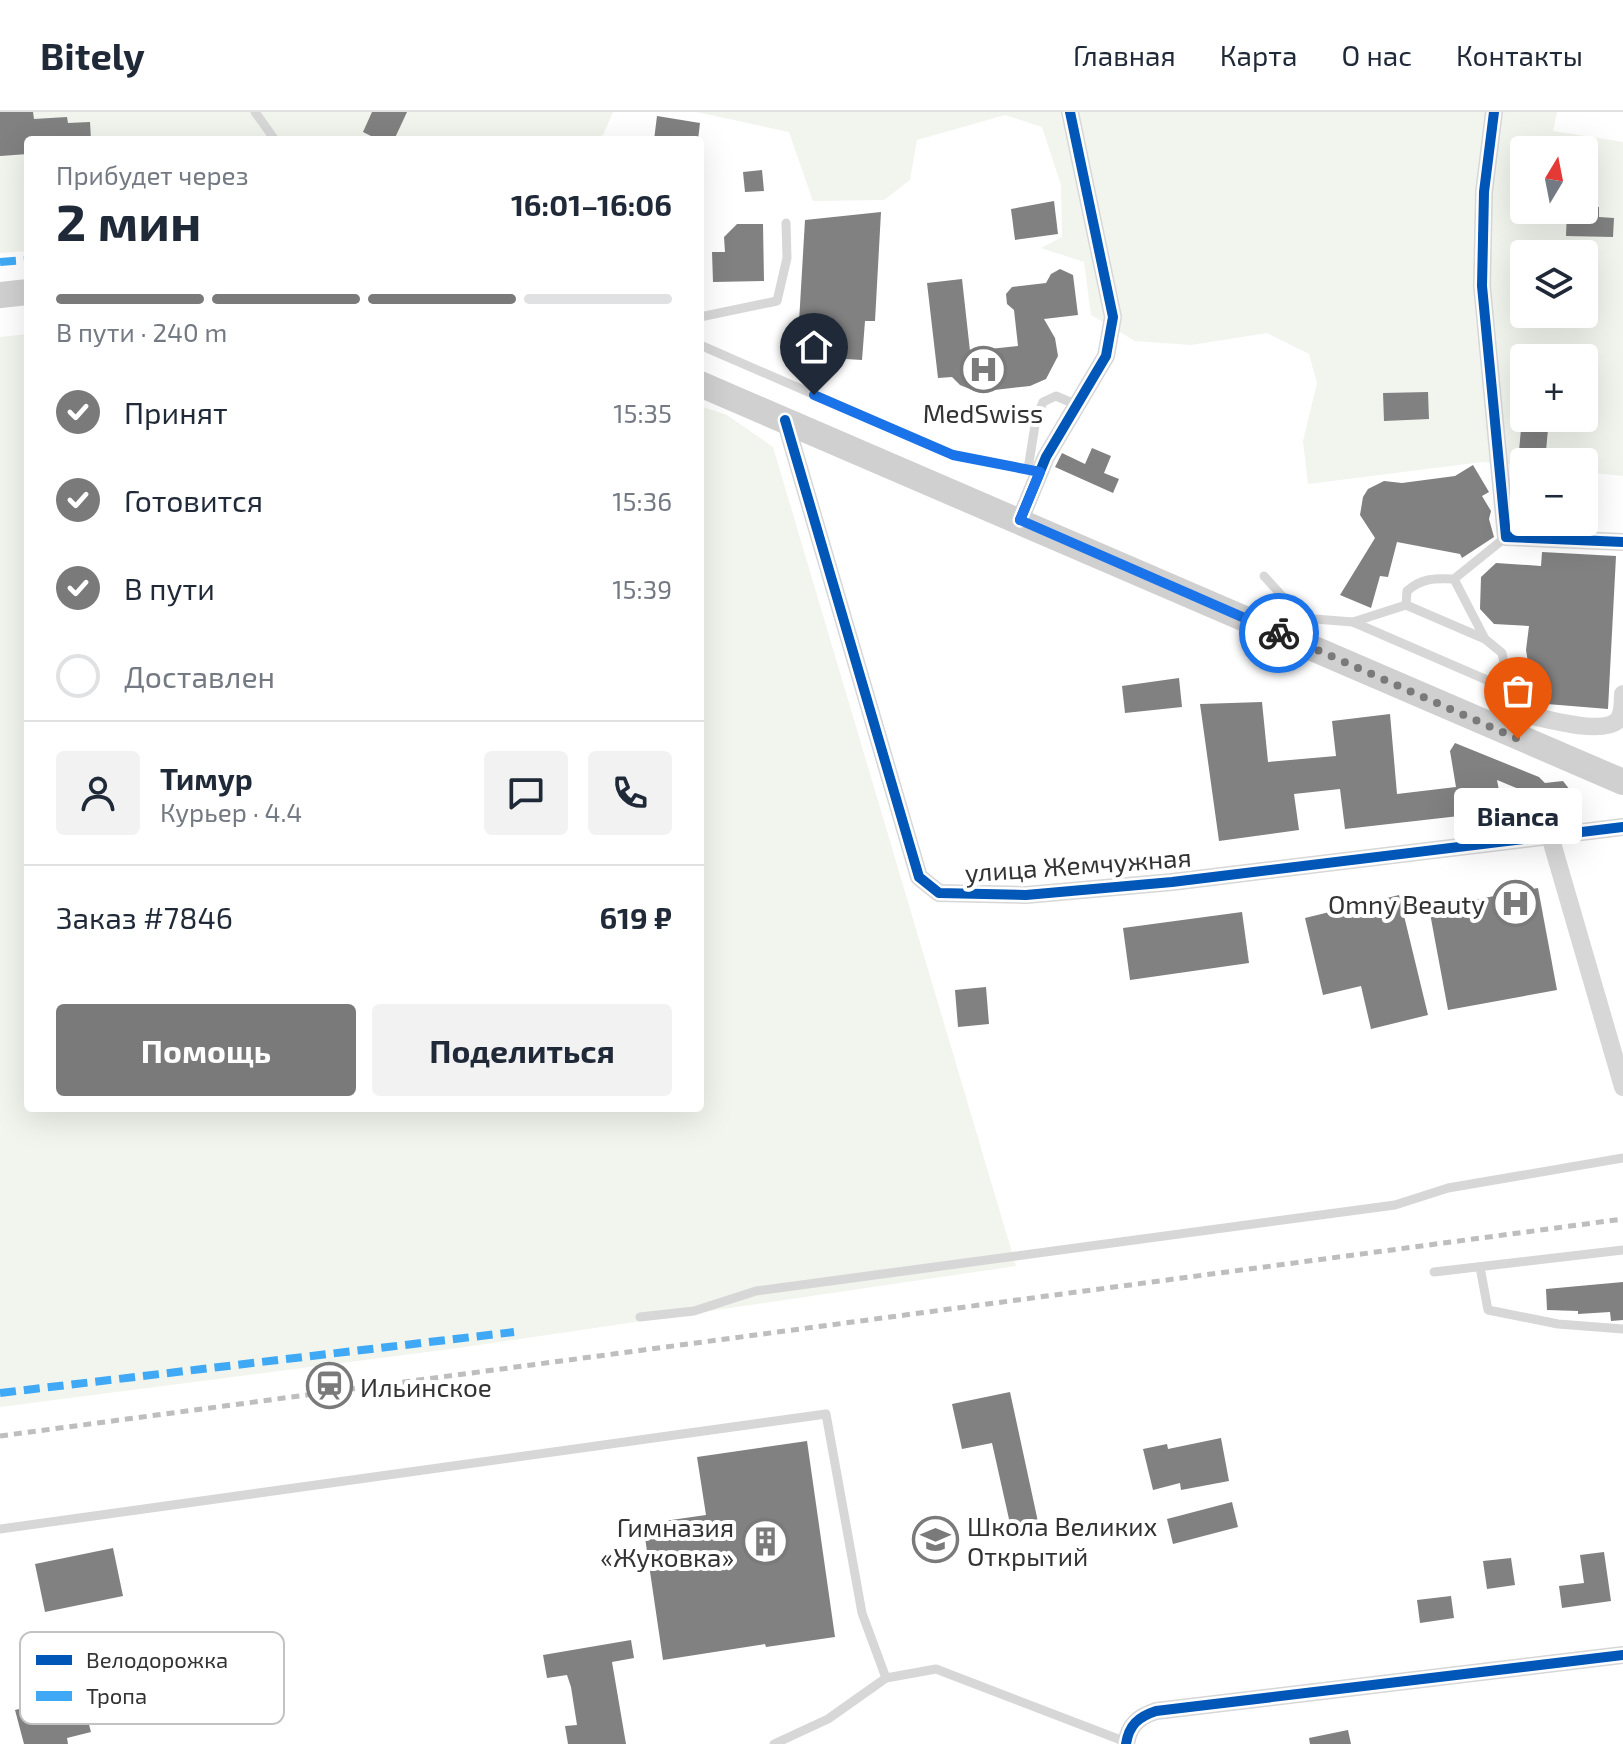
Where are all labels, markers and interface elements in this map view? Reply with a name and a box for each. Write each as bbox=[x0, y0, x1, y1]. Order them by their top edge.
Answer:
text: Bitely bbox=[40, 32, 145, 78]
text: Главная bbox=[1073, 38, 1176, 72]
text: Карта bbox=[1220, 38, 1298, 72]
text: О нас bbox=[1342, 38, 1412, 72]
text: Контакты bbox=[1456, 38, 1583, 72]
north arrow bbox=[1510, 136, 1598, 224]
map controls bbox=[1510, 136, 1598, 536]
text: Прибудет через bbox=[56, 159, 249, 190]
text: 16:01–16:06 bbox=[511, 186, 672, 222]
text: 2 мин bbox=[56, 189, 201, 251]
button: layers bbox=[1510, 240, 1598, 328]
pin bbox=[780, 313, 848, 395]
text: В пути · 240 m bbox=[56, 316, 227, 347]
icon: home bbox=[792, 325, 836, 369]
button: + bbox=[1510, 344, 1598, 432]
hospital icon: MedSwiss bbox=[959, 345, 1007, 393]
icon: check bbox=[56, 390, 100, 434]
text: Принят bbox=[124, 394, 228, 430]
text: 15:35 bbox=[613, 397, 672, 428]
place label: MedSwiss bbox=[923, 397, 1043, 428]
button: − bbox=[1510, 448, 1598, 536]
icon: check bbox=[56, 478, 100, 522]
text: Готовится bbox=[124, 482, 263, 518]
text: 15:36 bbox=[612, 485, 672, 516]
icon: check bbox=[56, 566, 100, 610]
text: В пути bbox=[124, 570, 215, 606]
text: 15:39 bbox=[612, 573, 672, 604]
courier bbox=[1239, 593, 1319, 673]
icon: bike bbox=[1257, 611, 1301, 655]
pin bbox=[1484, 657, 1552, 739]
text: Доставлен bbox=[124, 658, 275, 694]
icon: bag bbox=[1496, 669, 1540, 713]
button: person bbox=[56, 751, 140, 835]
button: chat bbox=[484, 751, 568, 835]
button: phone bbox=[588, 751, 672, 835]
text: Тимур bbox=[160, 760, 253, 796]
callout: Bianca bbox=[1454, 787, 1582, 843]
text: Курьер · 4.4 bbox=[160, 796, 302, 827]
text: Bianca bbox=[1477, 800, 1559, 831]
street label: улица Жемчужная bbox=[964, 841, 1192, 888]
hospital icon: Omny Beauty bbox=[1492, 879, 1540, 927]
place label: Omny Beauty bbox=[1328, 888, 1485, 919]
text: Заказ #7846 bbox=[56, 899, 233, 935]
text: 619 ₽ bbox=[599, 899, 672, 935]
button: Помощь bbox=[56, 1004, 356, 1096]
button: Поделиться bbox=[372, 1004, 672, 1096]
station icon: Ильинское bbox=[305, 1362, 353, 1410]
place label: Ильинское bbox=[360, 1371, 492, 1402]
place label: Школа Великих Открытий bbox=[967, 1510, 1158, 1571]
place label: Гимназия «Жуковка» bbox=[600, 1511, 734, 1573]
school or university icon: Школа Великих Открытий bbox=[912, 1516, 960, 1564]
building icon: Гимназия «Жуковка» bbox=[741, 1517, 789, 1565]
legend bbox=[20, 1632, 284, 1724]
text: Велодорожка bbox=[86, 1646, 228, 1672]
text: Тропа bbox=[86, 1682, 147, 1708]

